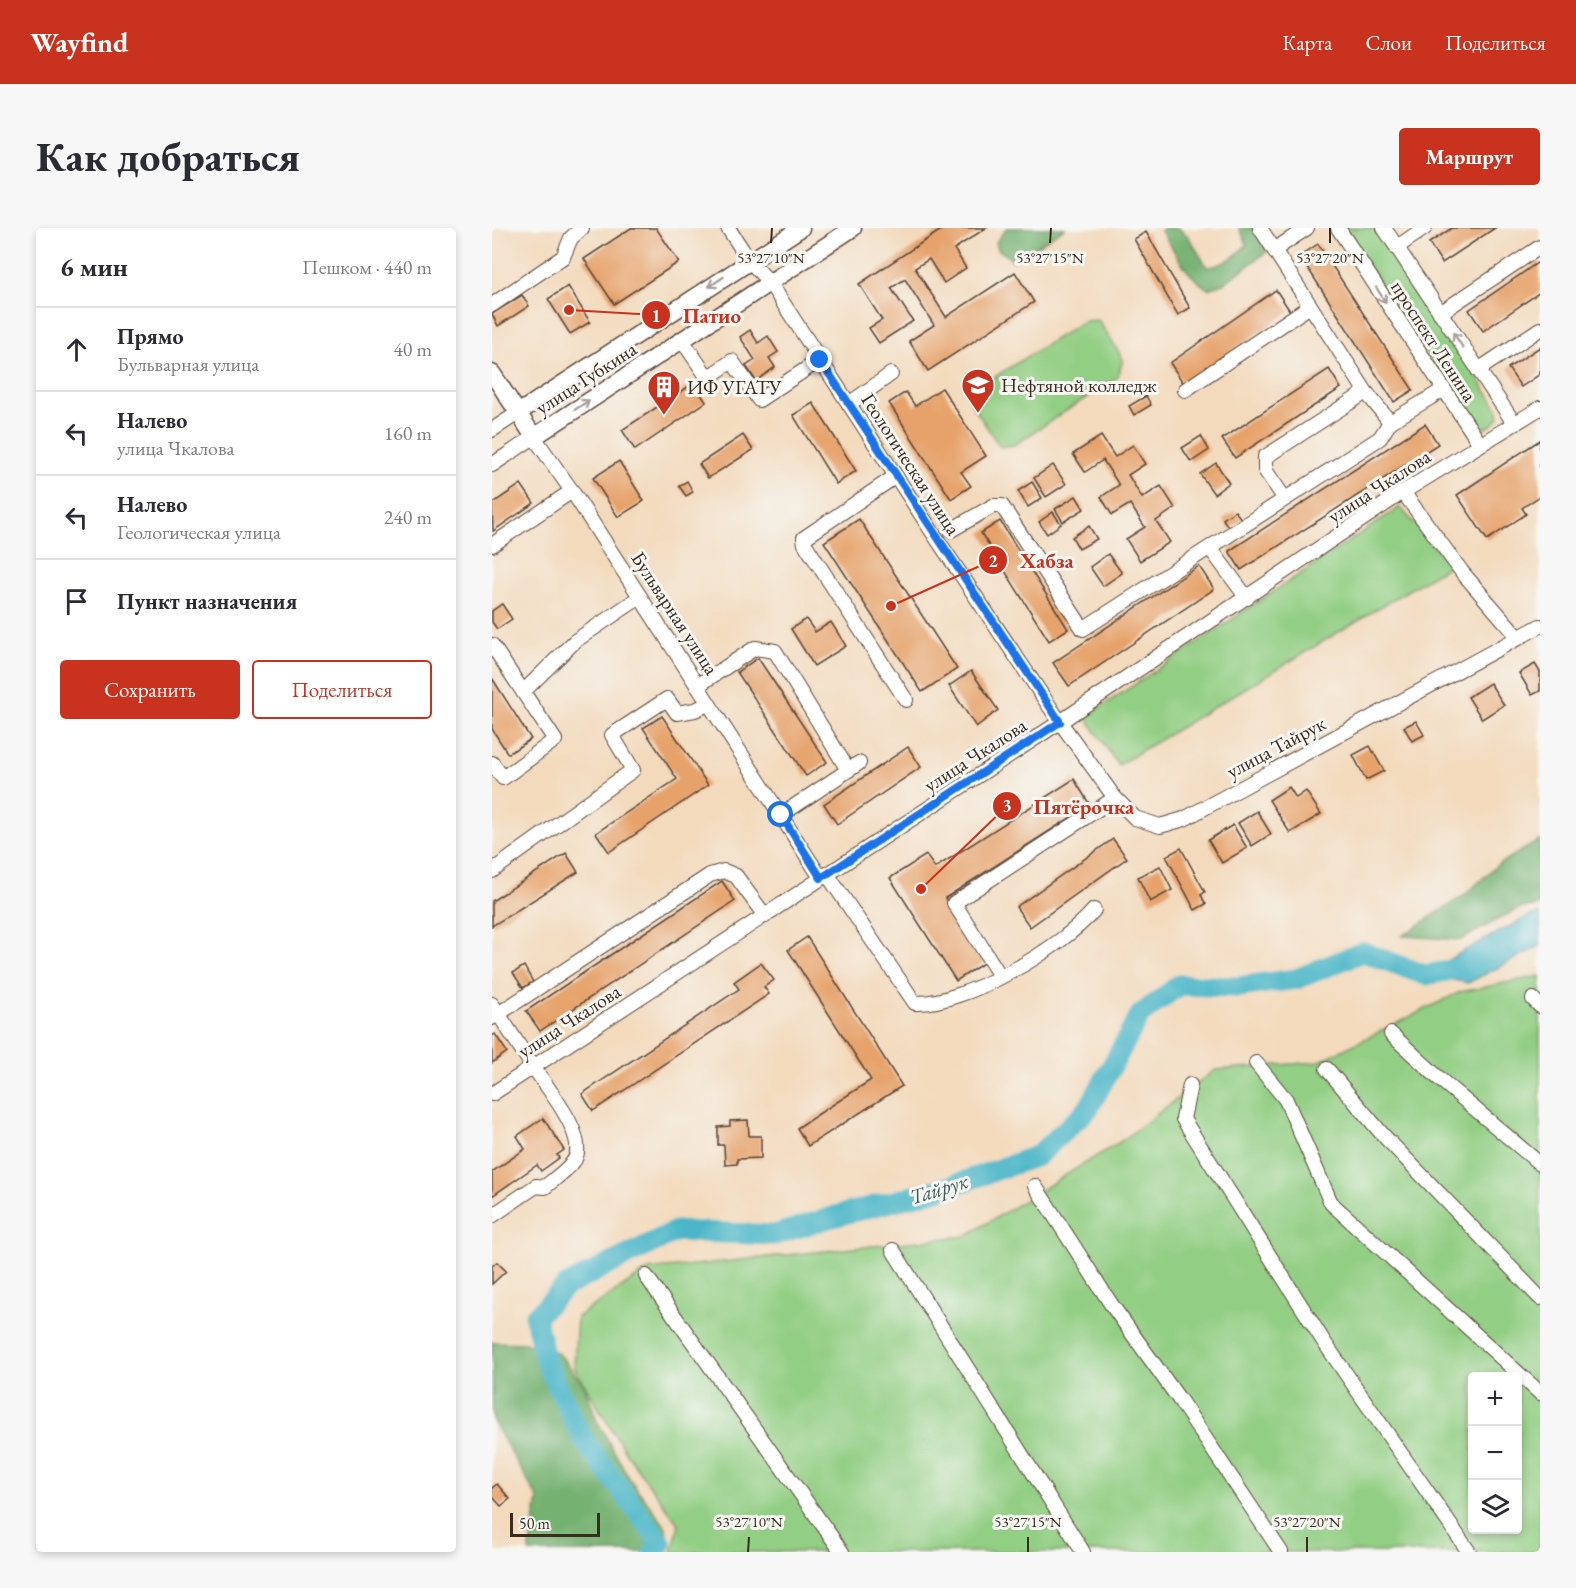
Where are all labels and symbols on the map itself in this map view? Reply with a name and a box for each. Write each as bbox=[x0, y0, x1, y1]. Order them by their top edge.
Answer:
text: 53°27'10"N bbox=[737, 248, 805, 267]
text: 53°27'15"N bbox=[1016, 248, 1084, 267]
text: 53°27'20"N bbox=[1296, 248, 1364, 267]
one-way arrow bbox=[708, 276, 725, 288]
street label: проспект Ленина bbox=[1385, 276, 1483, 406]
one-way arrow bbox=[1375, 286, 1387, 303]
callout: Патио bbox=[641, 296, 753, 335]
text: Патио bbox=[683, 302, 741, 329]
text: 1 bbox=[651, 304, 661, 327]
one-way arrow bbox=[1452, 332, 1464, 349]
street label: улица Губкина bbox=[530, 336, 642, 420]
route end bbox=[806, 346, 832, 372]
school or university icon: Нефтяной колледж bbox=[960, 367, 996, 414]
building icon: ИФ УГАТУ bbox=[646, 369, 682, 416]
place label: Нефтяной колледж bbox=[1001, 372, 1157, 398]
place label: ИФ УГАТУ bbox=[687, 374, 782, 400]
street label: Геологическая улица bbox=[855, 388, 967, 540]
one-way arrow bbox=[574, 398, 591, 411]
street label: улица Чкалова bbox=[1323, 443, 1435, 529]
callout: Хабза bbox=[978, 541, 1086, 580]
street label: Бульварная улица bbox=[625, 546, 725, 680]
text: Хабза bbox=[1019, 547, 1074, 574]
text: 2 bbox=[988, 549, 998, 572]
street label: улица Тайрук bbox=[1222, 710, 1330, 784]
street label: улица Чкалова bbox=[919, 712, 1031, 798]
callout: Пятёрочка bbox=[992, 787, 1147, 826]
text: Пятёрочка bbox=[1034, 793, 1135, 820]
text: 3 bbox=[1002, 794, 1012, 817]
route start bbox=[767, 801, 793, 827]
street label: улица Чкалова bbox=[513, 978, 625, 1064]
water label: Тайрук bbox=[906, 1167, 972, 1210]
scale bar bbox=[510, 1510, 600, 1538]
text: 53°27'10"N bbox=[715, 1512, 783, 1531]
text: 53°27'15"N bbox=[994, 1512, 1062, 1531]
text: 53°27'20"N bbox=[1273, 1512, 1341, 1531]

